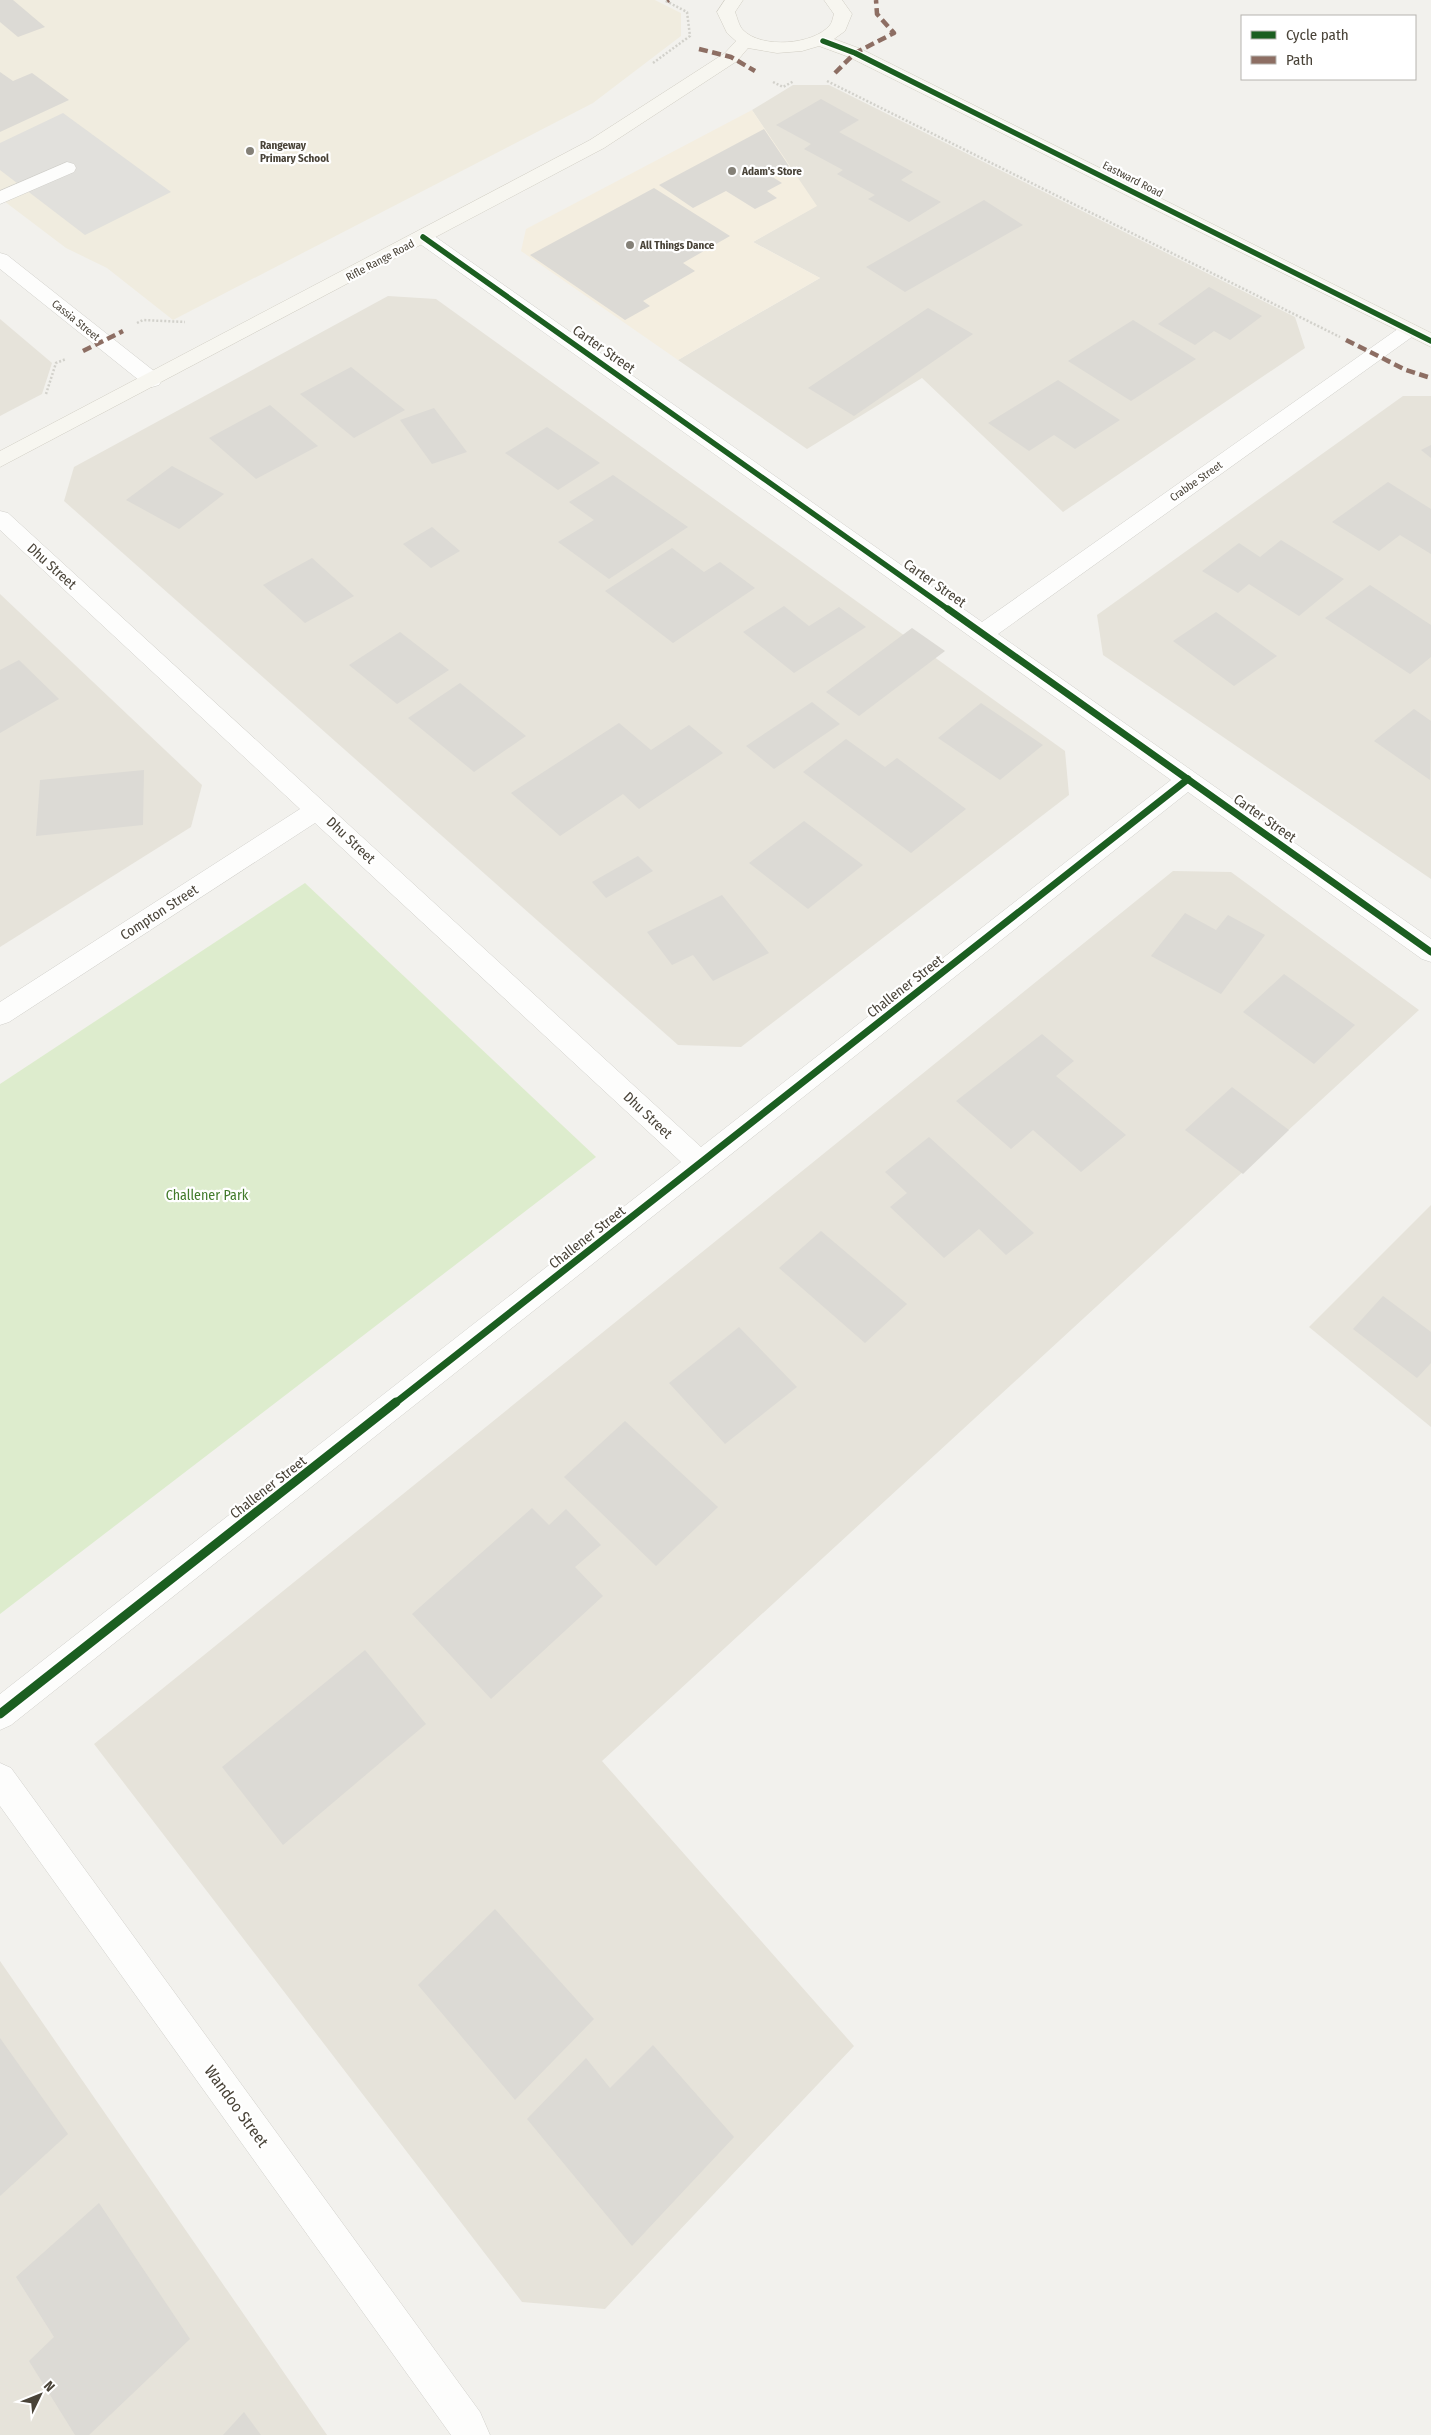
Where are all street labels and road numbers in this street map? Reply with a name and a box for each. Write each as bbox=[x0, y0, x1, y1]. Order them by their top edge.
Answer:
street label: Eastward Road bbox=[1100, 159, 1165, 200]
street label: Rifle Range Road bbox=[344, 237, 417, 284]
street label: Cassia Street bbox=[49, 297, 103, 344]
street label: Carter Street bbox=[569, 322, 639, 377]
street label: Crabbe Street bbox=[1168, 458, 1225, 504]
street label: Dhu Street bbox=[23, 540, 80, 593]
street label: Carter Street bbox=[900, 556, 970, 611]
street label: Carter Street bbox=[1230, 791, 1300, 846]
street label: Dhu Street bbox=[323, 813, 379, 868]
street label: Compton Street bbox=[117, 881, 202, 944]
street label: Challener Street bbox=[864, 951, 947, 1021]
street label: Dhu Street bbox=[620, 1088, 676, 1143]
street label: Challener Street bbox=[546, 1202, 629, 1272]
street label: Challener Street bbox=[227, 1452, 310, 1522]
street label: Wandoo Street bbox=[201, 2062, 273, 2151]

